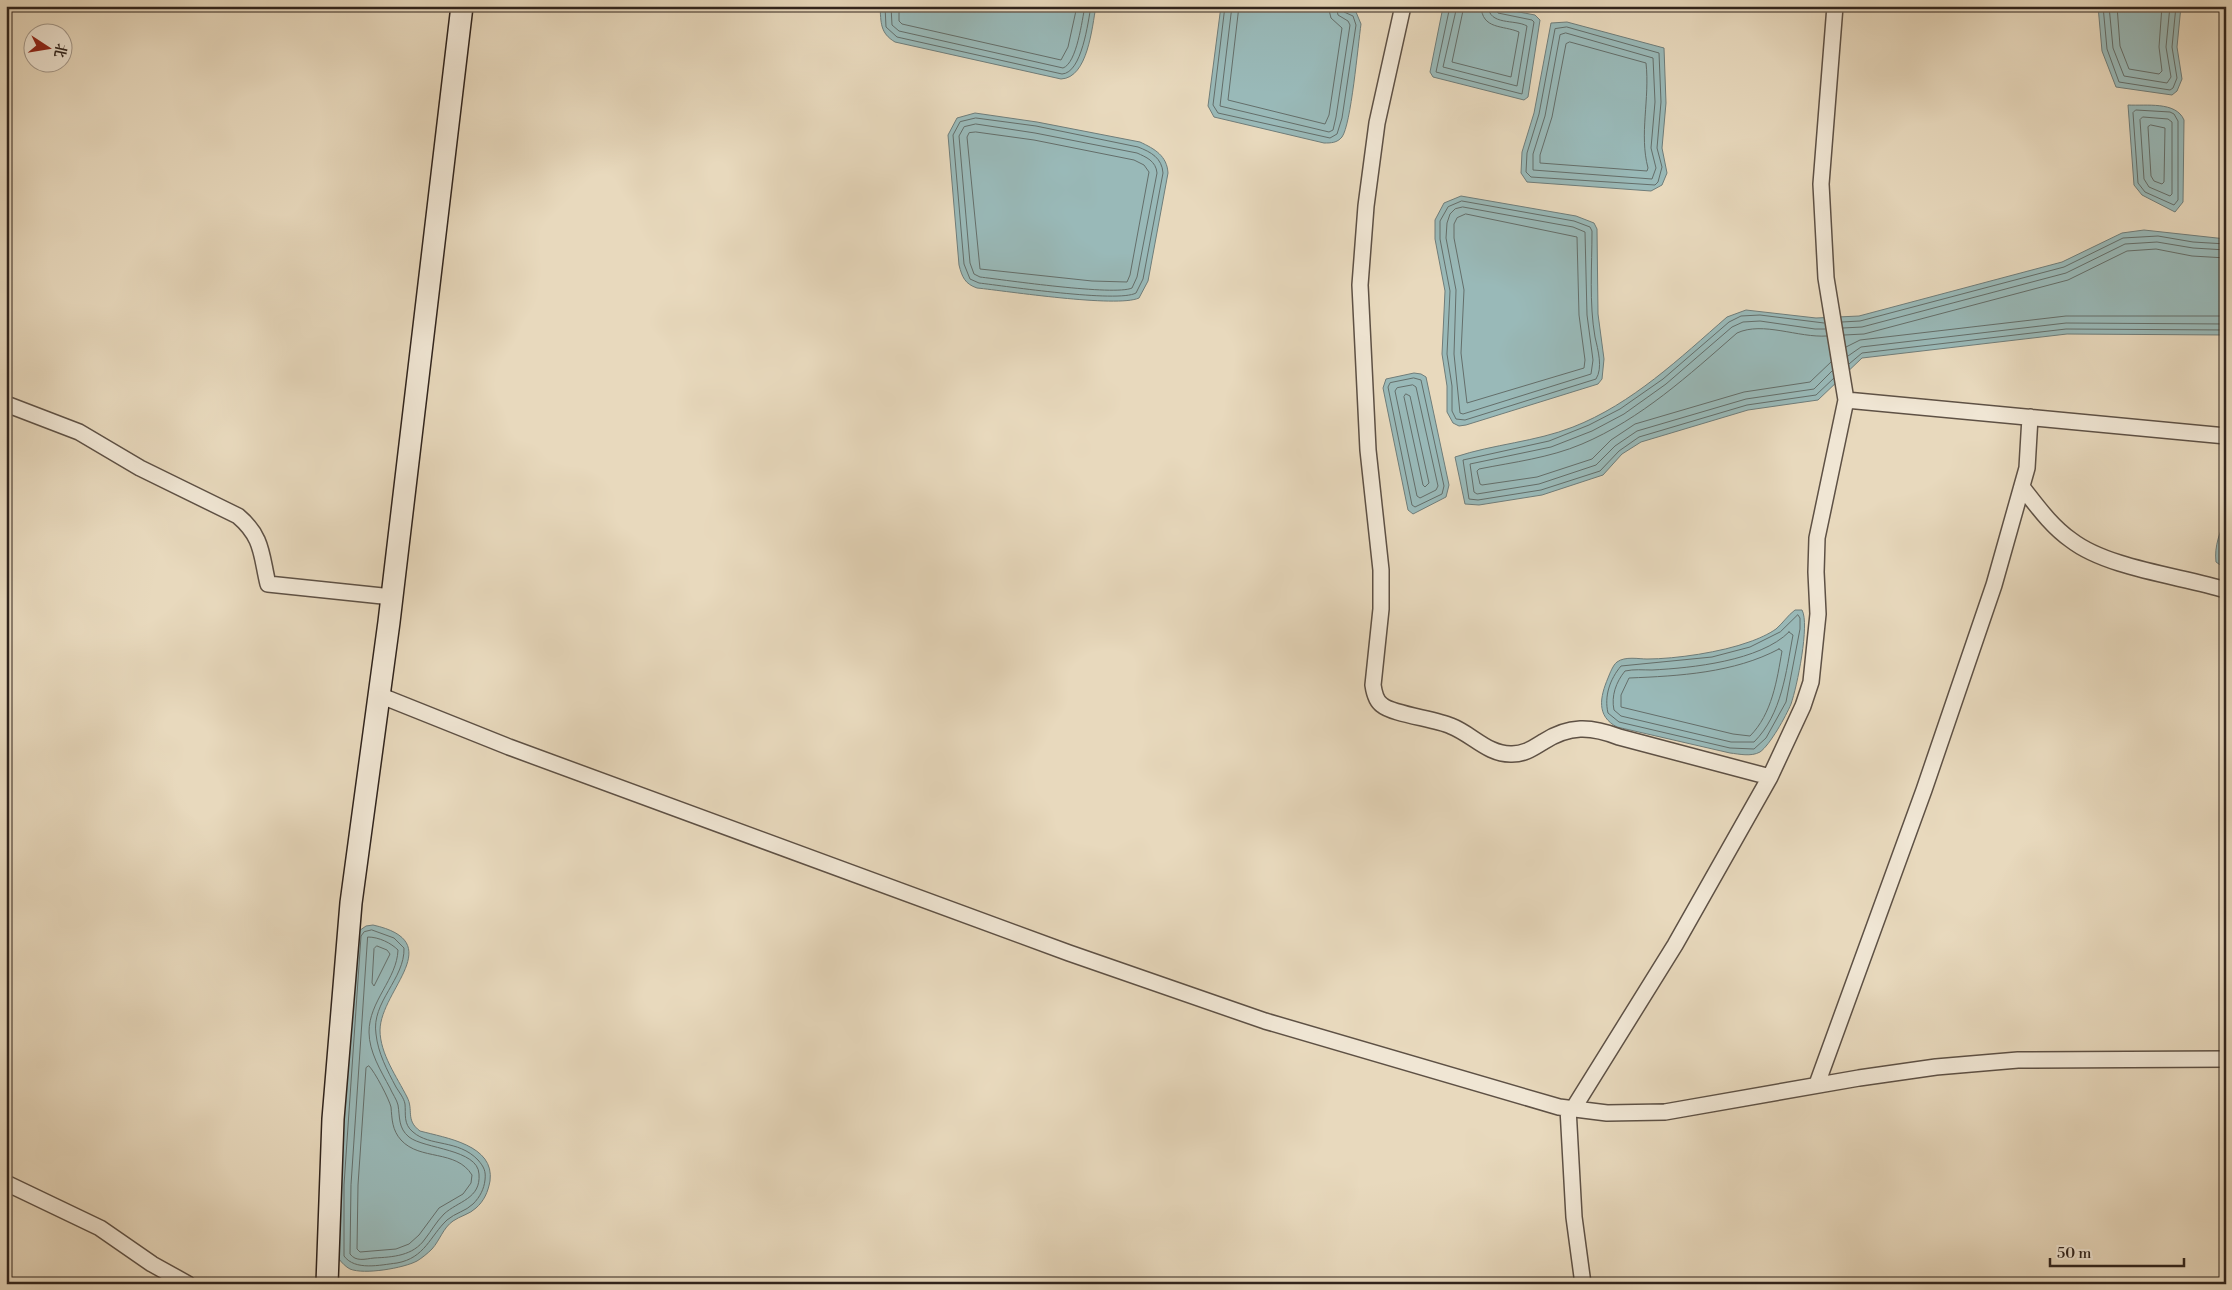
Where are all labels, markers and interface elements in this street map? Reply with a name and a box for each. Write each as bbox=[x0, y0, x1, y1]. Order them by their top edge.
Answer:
north arrow bbox=[22, 22, 72, 72]
text: 北 bbox=[49, 42, 70, 59]
scale bar bbox=[2050, 1235, 2183, 1267]
text: 50 m bbox=[2057, 1244, 2091, 1263]

